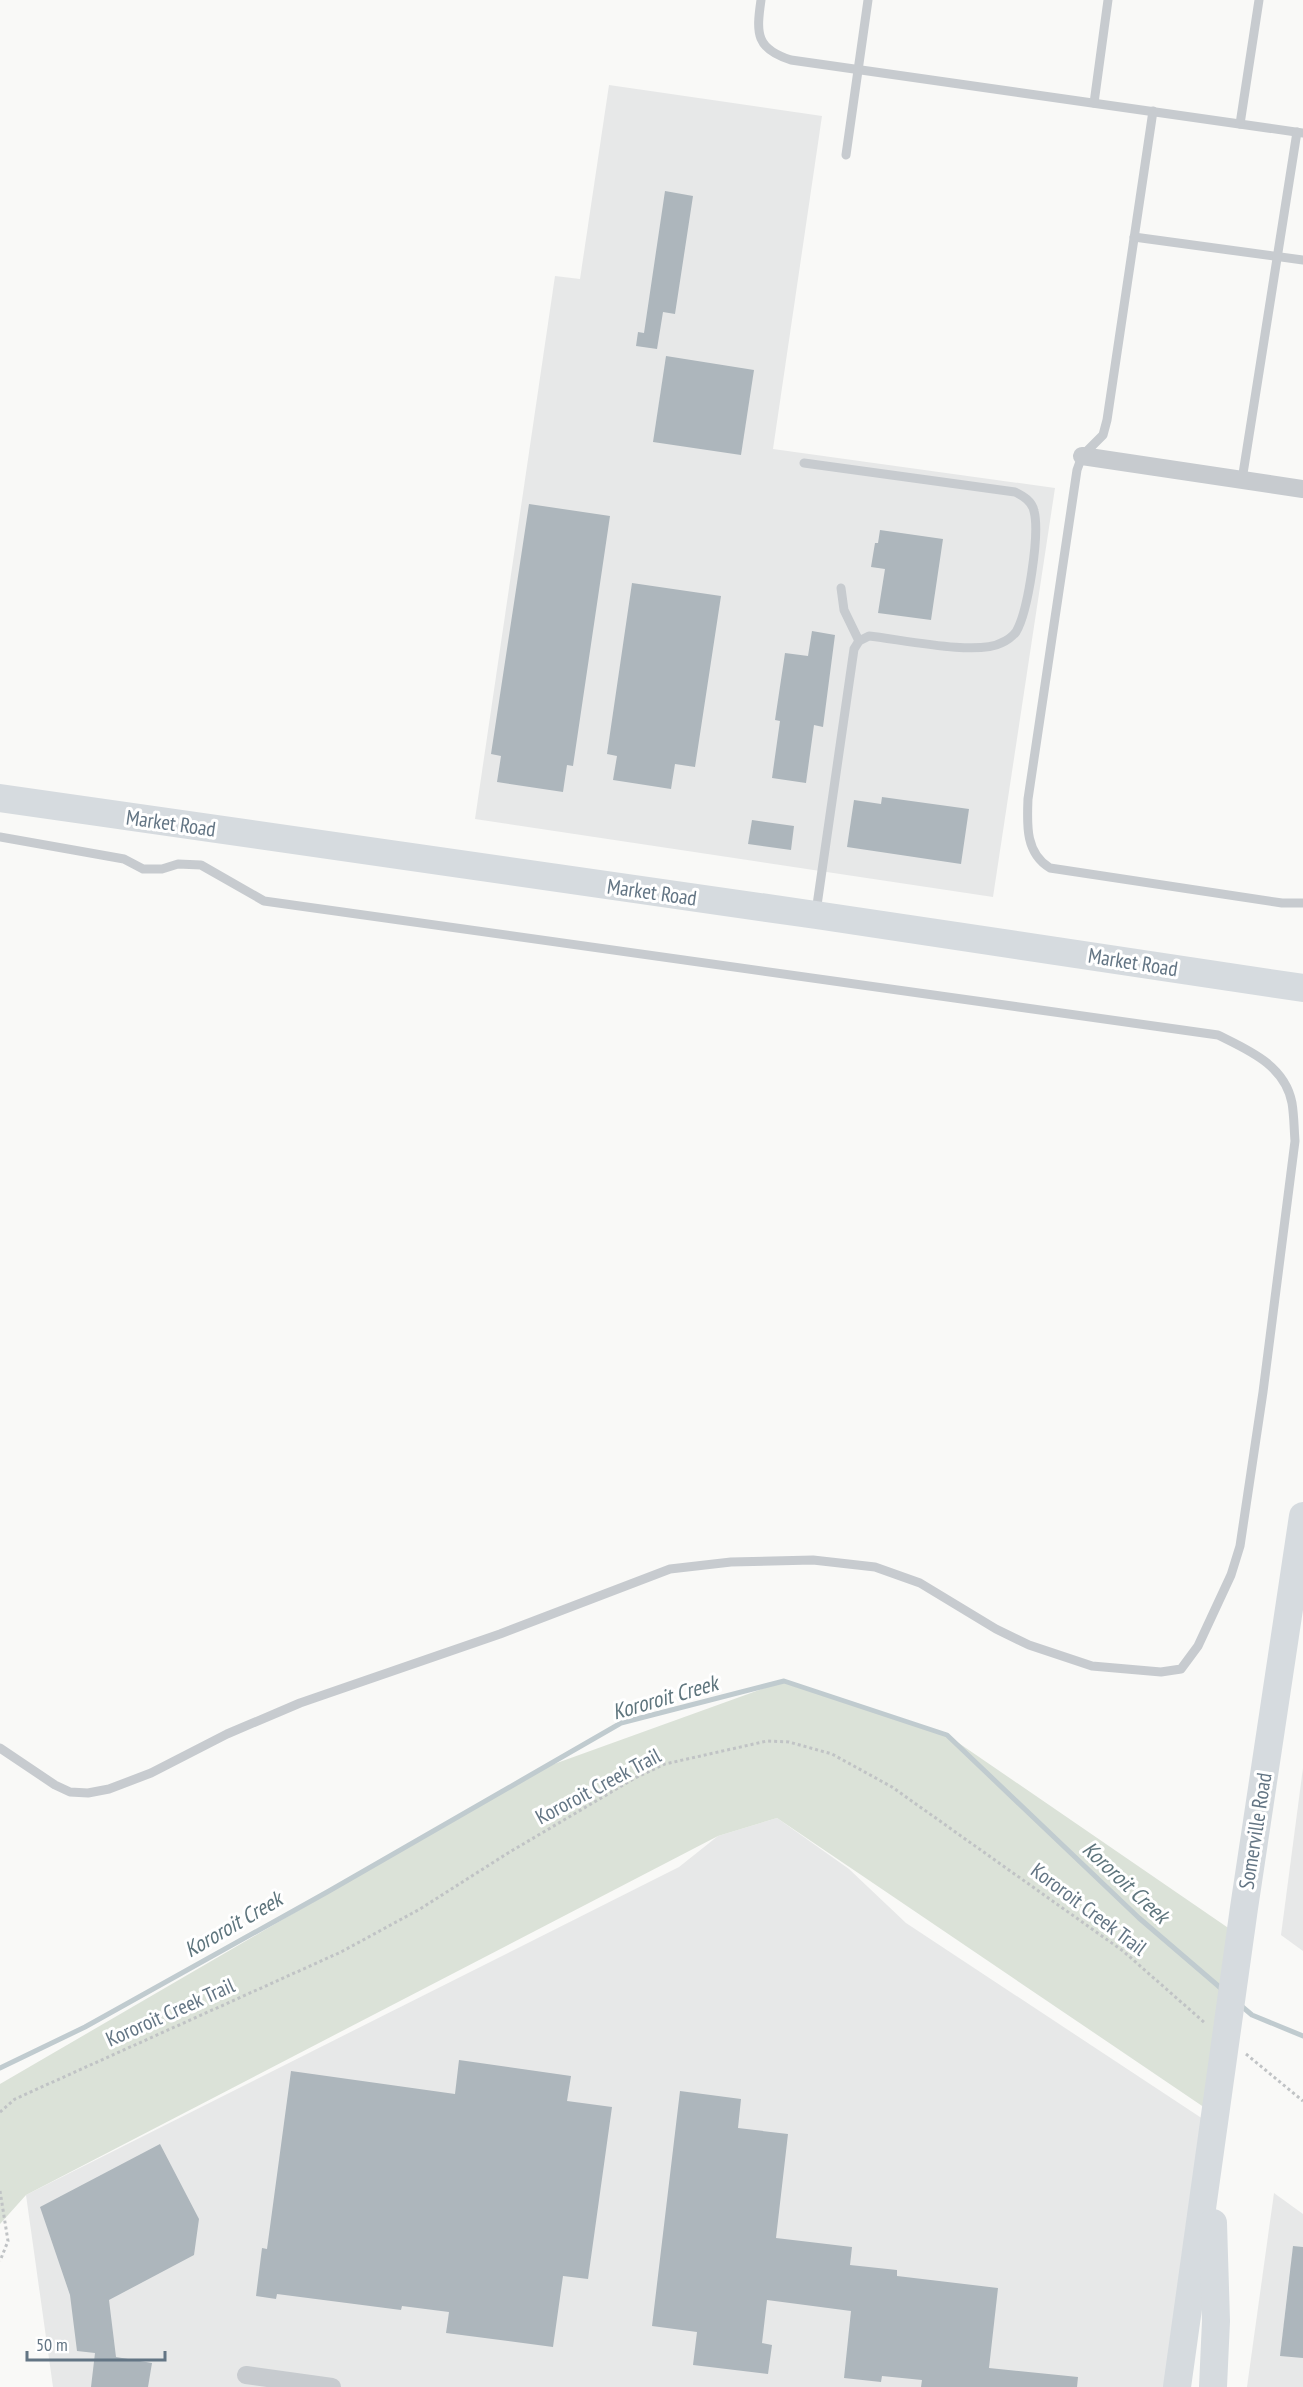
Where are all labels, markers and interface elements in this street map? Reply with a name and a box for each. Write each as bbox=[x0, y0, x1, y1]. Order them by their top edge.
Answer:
street label: Market Road bbox=[124, 803, 218, 843]
street label: Market Road bbox=[605, 872, 699, 912]
street label: Market Road bbox=[1086, 942, 1180, 982]
water label: Kororoit Creek bbox=[609, 1668, 723, 1725]
street label: Kororoit Creek Trail bbox=[531, 1742, 665, 1830]
street label: Somerville Road bbox=[1232, 1771, 1278, 1891]
water label: Kororoit Creek bbox=[1077, 1835, 1177, 1931]
street label: Kororoit Creek Trail bbox=[1026, 1857, 1152, 1961]
water label: Kororoit Creek bbox=[179, 1884, 289, 1963]
street label: Kororoit Creek Trail bbox=[101, 1972, 239, 2052]
scale bar bbox=[27, 2324, 165, 2362]
text: 50 m bbox=[36, 2333, 68, 2356]

